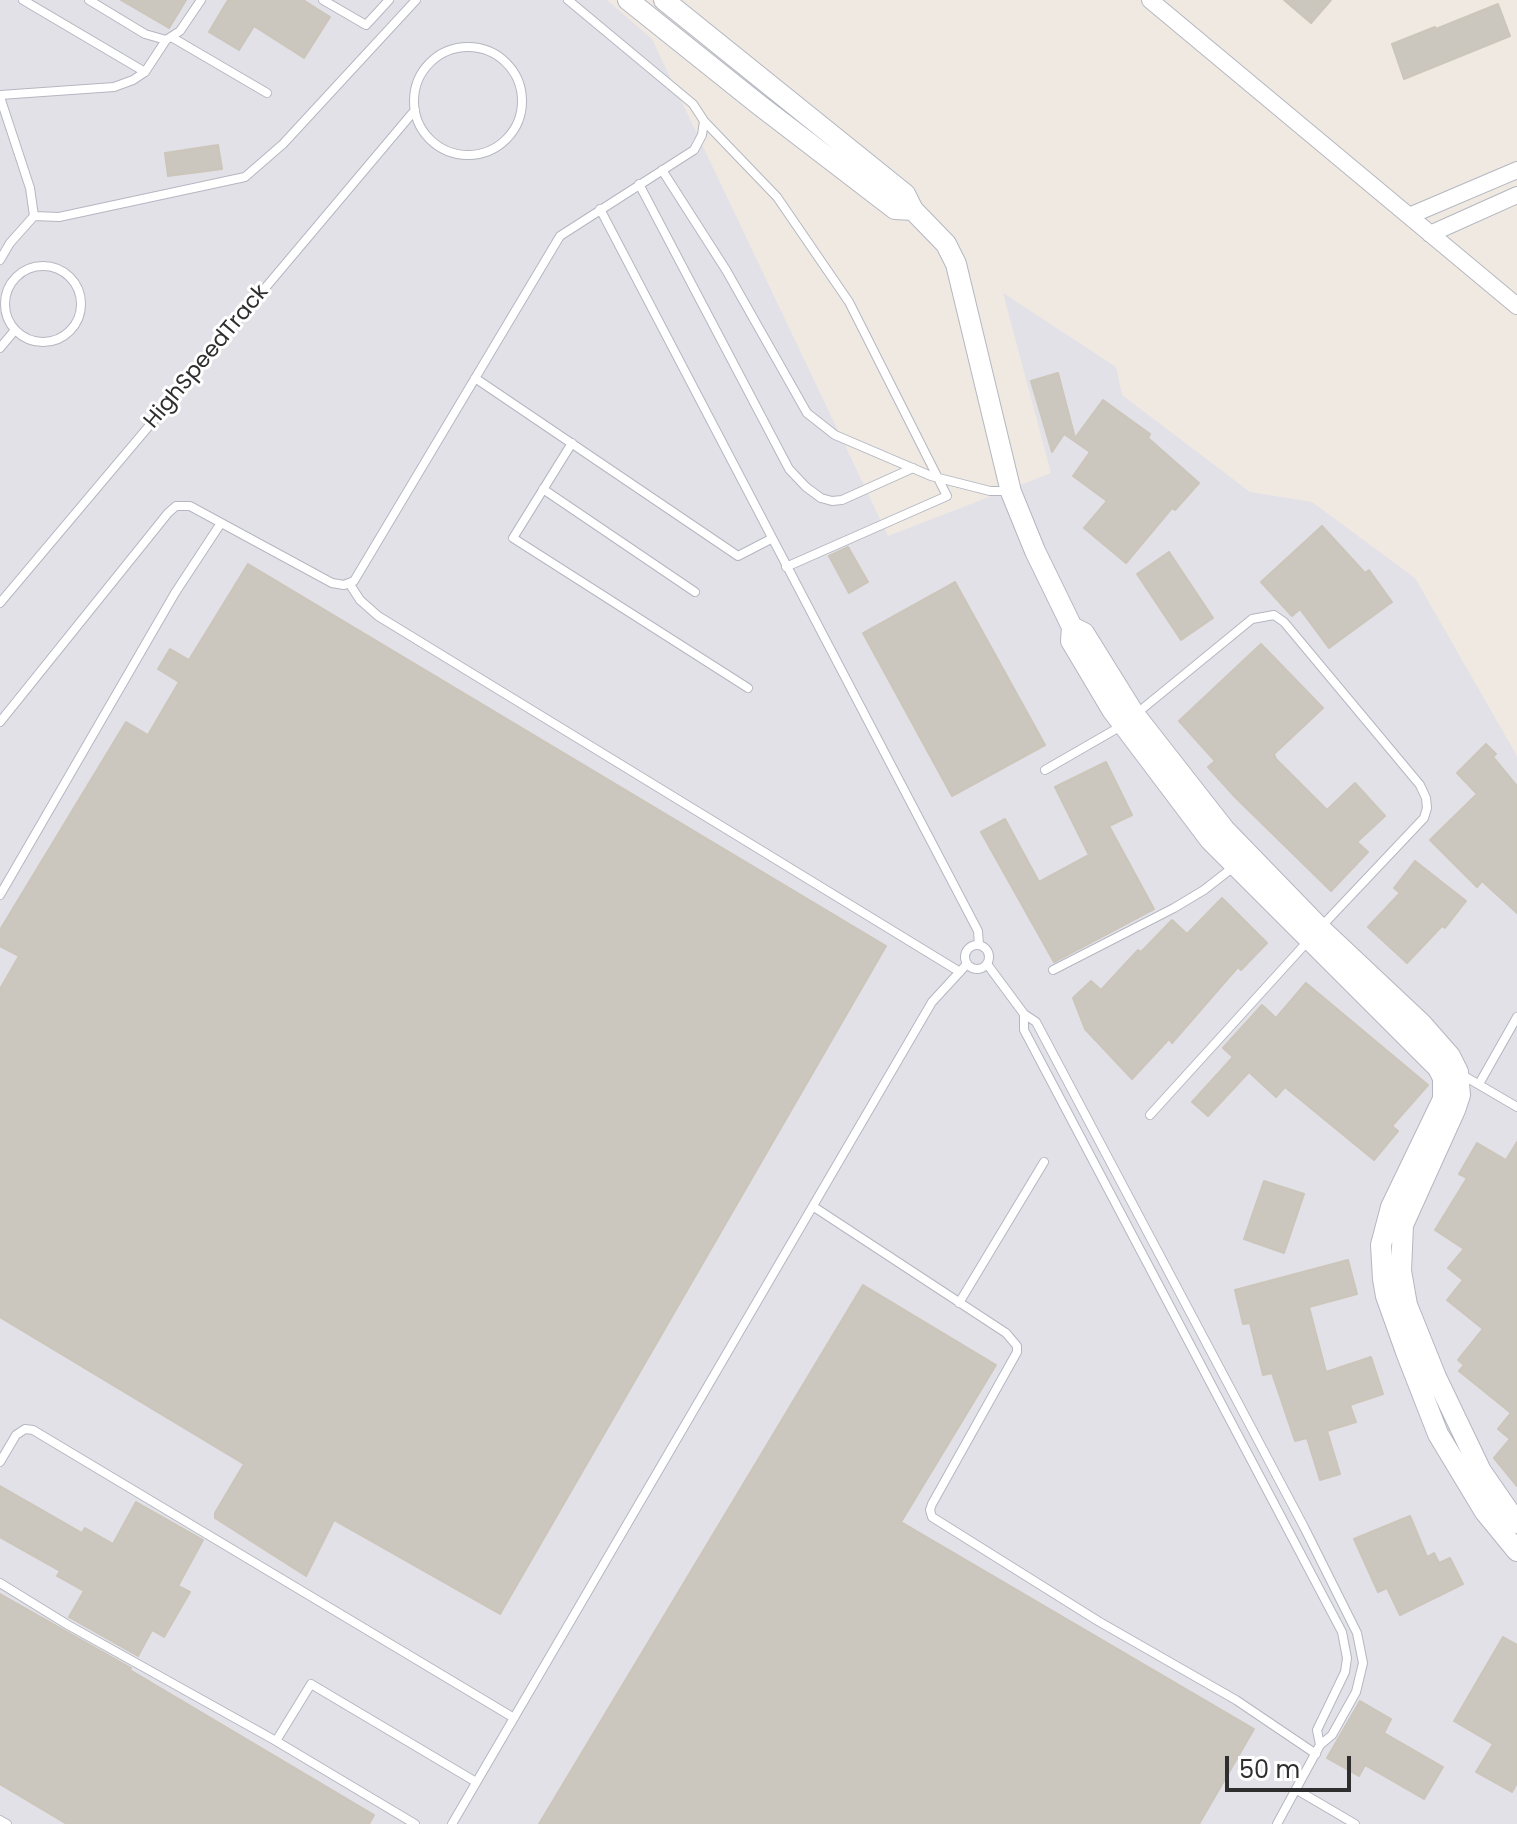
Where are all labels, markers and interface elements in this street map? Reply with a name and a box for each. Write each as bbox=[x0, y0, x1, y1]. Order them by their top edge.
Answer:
street label: HighSpeedTrack bbox=[139, 280, 275, 434]
scale bar bbox=[1229, 1740, 1355, 1790]
text: 50 m bbox=[1239, 1753, 1300, 1786]

